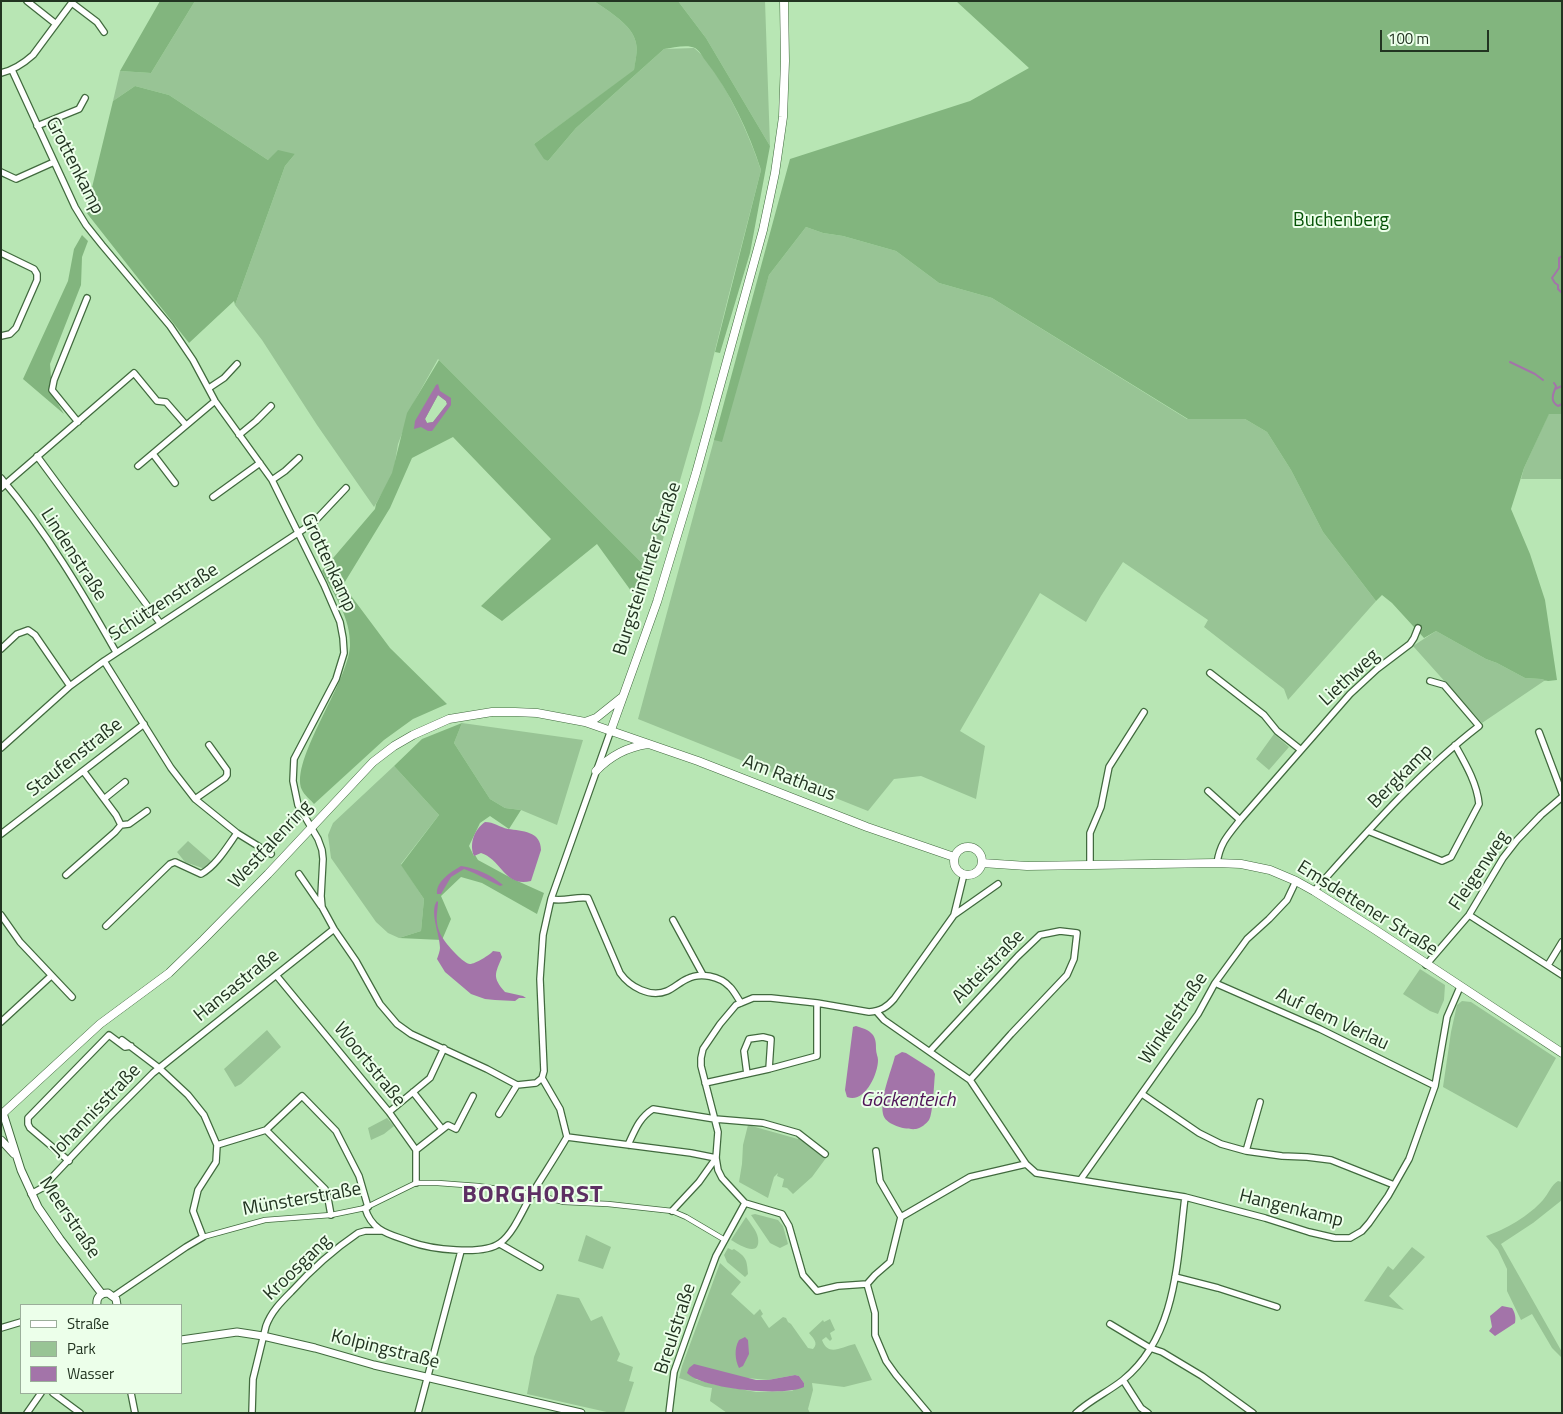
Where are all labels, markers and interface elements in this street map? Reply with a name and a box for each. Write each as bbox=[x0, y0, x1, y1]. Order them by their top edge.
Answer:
scale bar bbox=[1383, 20, 1492, 52]
text: 100 m bbox=[1388, 27, 1429, 50]
street label: Grottenkamp bbox=[40, 114, 108, 218]
park label: Buchenberg bbox=[1293, 210, 1389, 232]
street label: Burgsteinfurter Straße bbox=[609, 479, 687, 659]
street label: Lindenstraße bbox=[35, 505, 111, 605]
street label: Grottenkamp bbox=[295, 510, 361, 616]
street label: Schützenstraße bbox=[105, 559, 223, 647]
street label: Liethweg bbox=[1315, 645, 1385, 711]
street label: Staufenstraße bbox=[23, 714, 127, 802]
street label: Bergkamp bbox=[1364, 740, 1438, 814]
street label: Am Rathaus bbox=[739, 751, 839, 807]
street label: Westfalenring bbox=[224, 796, 318, 894]
street label: Fleigenweg bbox=[1445, 827, 1515, 915]
street label: Emsdettener Straße bbox=[1292, 856, 1442, 962]
street label: Abteistraße bbox=[948, 925, 1030, 1009]
street label: Hansastraße bbox=[190, 945, 284, 1027]
street label: Winkelstraße bbox=[1135, 969, 1213, 1069]
street label: Auf dem Verlau bbox=[1272, 984, 1392, 1056]
street label: Woortstraße bbox=[328, 1018, 410, 1112]
street label: Johannisstraße bbox=[46, 1060, 146, 1162]
water label: Göckenteich bbox=[861, 1089, 955, 1113]
street label: Meerstraße bbox=[33, 1173, 105, 1263]
street label: Münsterstraße bbox=[241, 1178, 363, 1222]
district label: BORGHORST bbox=[461, 1182, 605, 1210]
street label: Hangenkamp bbox=[1237, 1185, 1345, 1233]
street label: Kroosgang bbox=[259, 1230, 337, 1306]
street label: Breulstraße bbox=[651, 1281, 701, 1377]
legend bbox=[20, 1304, 182, 1394]
text: Straße bbox=[67, 1312, 109, 1335]
street label: Kolpingstraße bbox=[328, 1325, 442, 1375]
text: Park bbox=[67, 1337, 96, 1360]
text: Wasser bbox=[67, 1362, 114, 1385]

